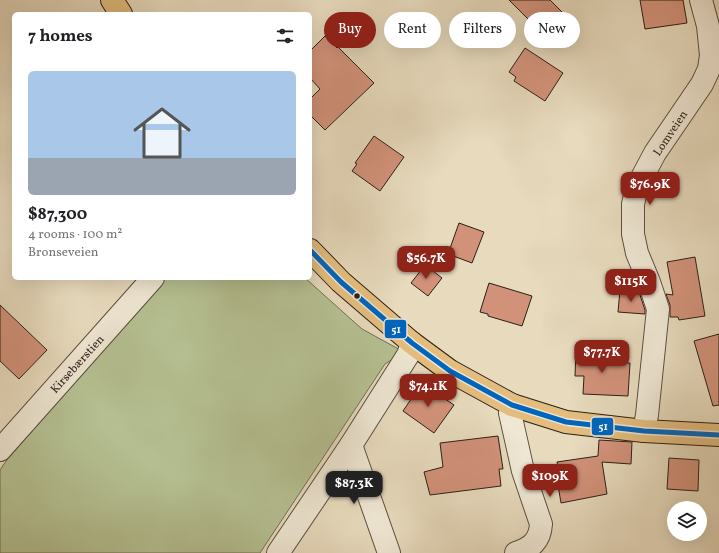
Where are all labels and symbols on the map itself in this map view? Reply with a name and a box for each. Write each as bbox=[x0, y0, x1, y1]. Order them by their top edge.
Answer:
street label: Lomveien bbox=[650, 108, 692, 159]
pin: $76.9K bbox=[617, 172, 683, 206]
pin: $56.7K bbox=[393, 246, 459, 280]
pin: $115K bbox=[603, 269, 659, 303]
unlabelled marker bbox=[352, 291, 362, 301]
line badge: 51 bbox=[384, 319, 407, 339]
text: 51 bbox=[391, 323, 401, 338]
street label: Kirsebærstien bbox=[47, 332, 108, 397]
pin: $77.7K bbox=[569, 340, 635, 374]
pin: $74.1K bbox=[395, 374, 461, 408]
line badge: 51 bbox=[591, 417, 614, 436]
text: 51 bbox=[598, 420, 608, 435]
pin: $109K bbox=[522, 464, 578, 498]
pin: $87.3K bbox=[321, 471, 387, 505]

